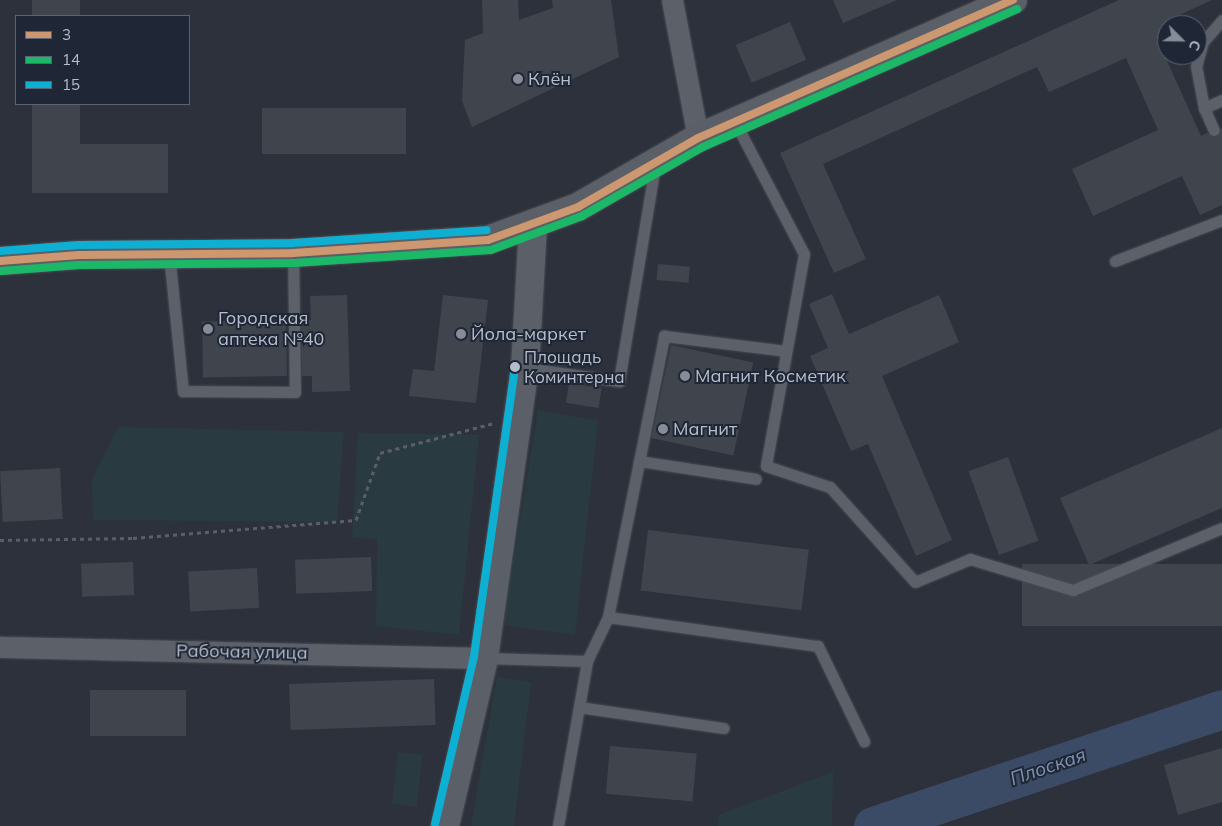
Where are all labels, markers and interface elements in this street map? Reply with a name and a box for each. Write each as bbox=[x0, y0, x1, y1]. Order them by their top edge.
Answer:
legend bbox=[15, 15, 190, 105]
north arrow bbox=[1157, 15, 1207, 65]
text: 3 bbox=[62, 25, 71, 44]
text: С bbox=[1185, 38, 1205, 53]
text: 14 bbox=[62, 50, 80, 69]
place label: Клён bbox=[528, 68, 571, 90]
marker: Клён bbox=[512, 73, 524, 85]
text: 15 bbox=[62, 75, 80, 94]
place label: Городская аптека №40 bbox=[218, 308, 324, 350]
marker: Городская аптека №40 bbox=[202, 323, 214, 335]
place label: Йола-маркет bbox=[471, 323, 586, 345]
marker: Йола-маркет bbox=[455, 328, 467, 340]
place label: Площадь Коминтерна bbox=[524, 347, 625, 387]
marker: Площадь Коминтерна bbox=[510, 362, 520, 372]
place label: Магнит Косметик bbox=[695, 365, 846, 387]
marker: Магнит Косметик bbox=[679, 370, 691, 382]
place label: Магнит bbox=[673, 418, 737, 440]
marker: Магнит bbox=[657, 423, 669, 435]
street label: Рабочая улица bbox=[176, 640, 308, 664]
water label: Плоская bbox=[1007, 743, 1089, 791]

